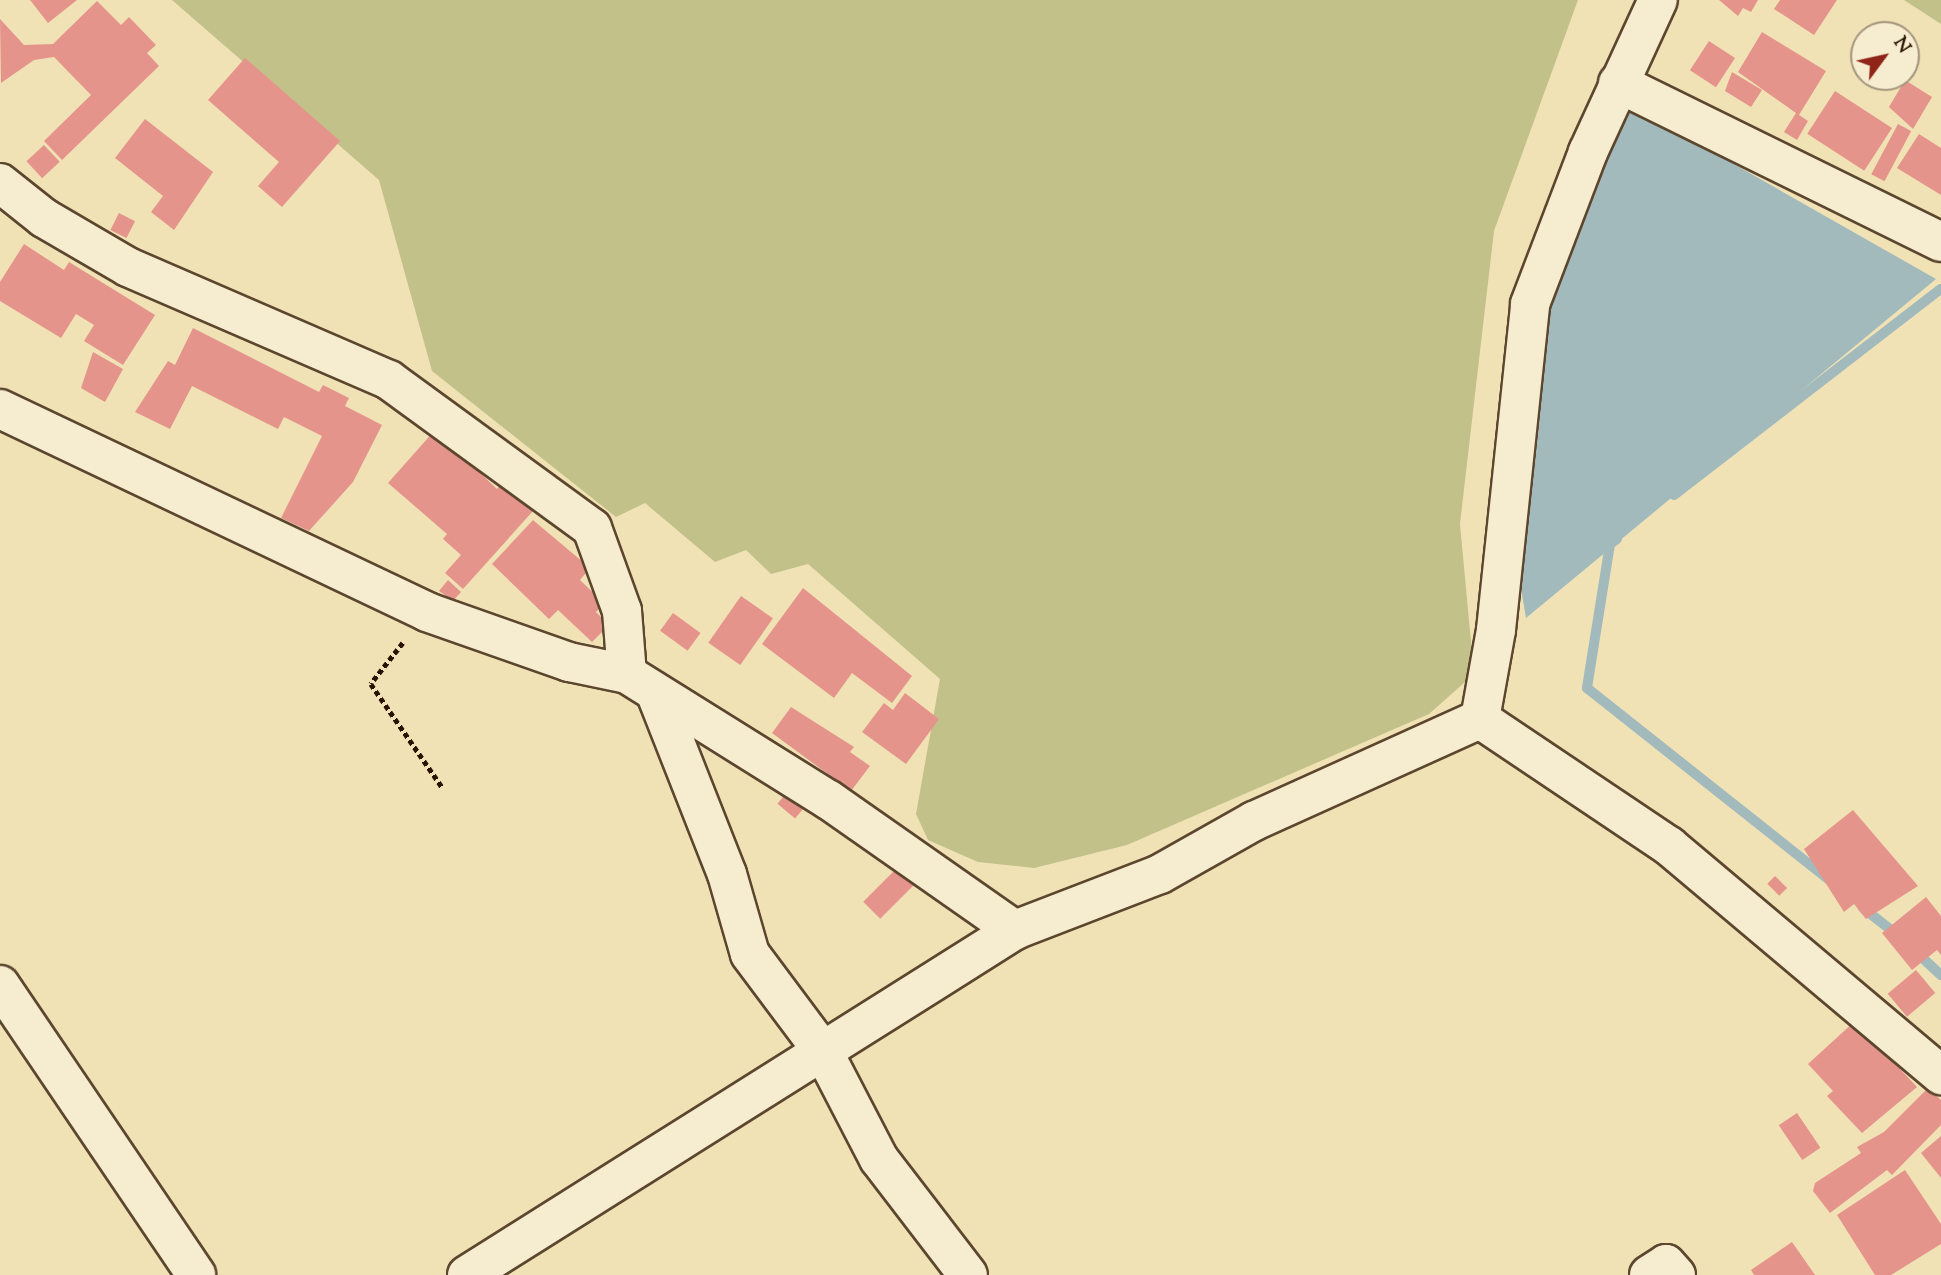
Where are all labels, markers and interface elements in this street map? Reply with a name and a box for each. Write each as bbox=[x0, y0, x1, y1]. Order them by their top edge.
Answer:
north arrow bbox=[1850, 21, 1920, 91]
text: N bbox=[1886, 32, 1917, 59]

